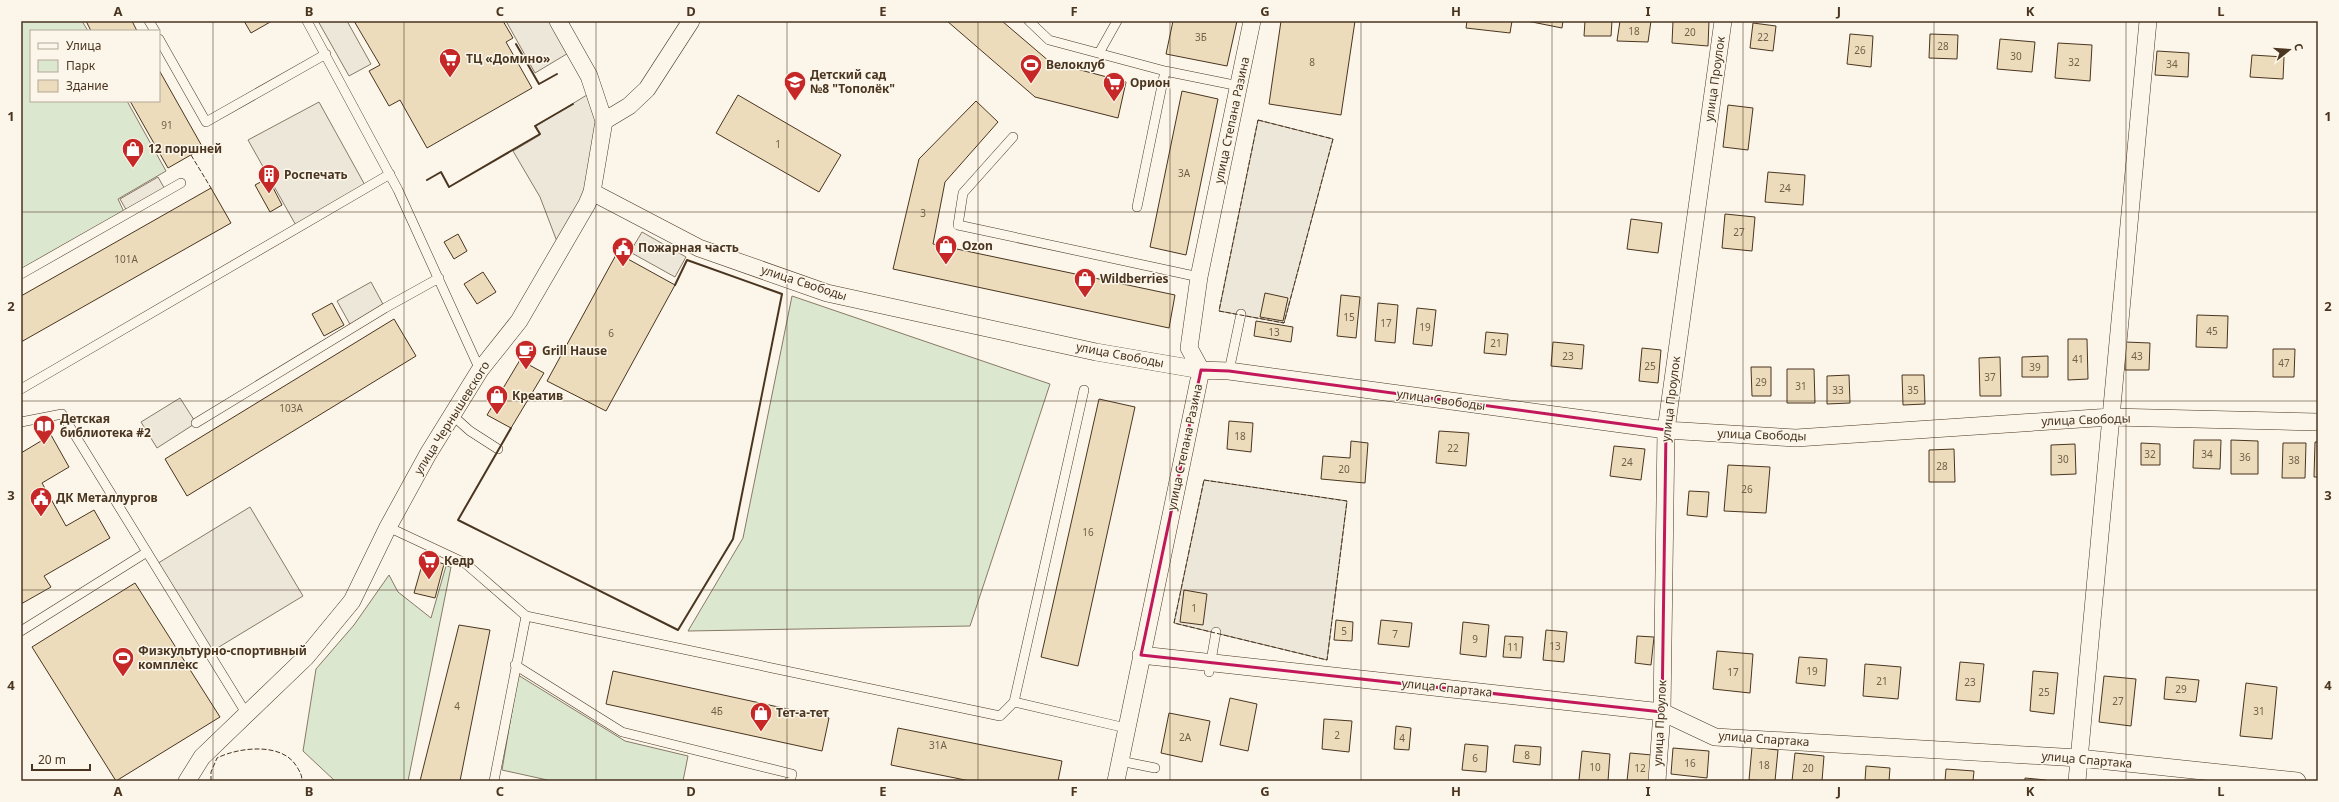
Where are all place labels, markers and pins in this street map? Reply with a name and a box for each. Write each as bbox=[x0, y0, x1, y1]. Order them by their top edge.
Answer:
supermarket icon: ТЦ «Домино» bbox=[437, 46, 463, 79]
place label: ТЦ «Домино» bbox=[466, 50, 550, 67]
sports icon: Велоклуб bbox=[1018, 52, 1044, 85]
place label: Велоклуб bbox=[1046, 56, 1105, 73]
place label: Детский сад №8 "Тополёк" bbox=[810, 66, 895, 97]
school or university icon: Детский сад №8 "Тополёк" bbox=[782, 69, 808, 102]
supermarket icon: Орион bbox=[1101, 70, 1127, 103]
place label: Орион bbox=[1130, 74, 1170, 91]
shop icon: 12 поршней bbox=[120, 136, 146, 169]
place label: 12 поршней bbox=[148, 140, 222, 157]
building icon: Роспечать bbox=[256, 162, 282, 195]
place label: Роспечать bbox=[284, 166, 348, 183]
shop icon: Ozon bbox=[933, 233, 959, 266]
public building icon: Пожарная часть bbox=[610, 235, 636, 268]
place label: Ozon bbox=[962, 237, 993, 254]
place label: Пожарная часть bbox=[638, 239, 739, 256]
shop icon: Wildberries bbox=[1072, 266, 1098, 299]
place label: Wildberries bbox=[1100, 270, 1169, 287]
cafe icon: Grill Hause bbox=[513, 338, 539, 371]
place label: Grill Hause bbox=[542, 342, 607, 359]
shop icon: Креатив bbox=[484, 383, 510, 416]
place label: Креатив bbox=[512, 387, 563, 404]
place label: Детская библиотека #2 bbox=[60, 410, 151, 441]
library icon: Детская библиотека #2 bbox=[31, 413, 57, 446]
public building icon: ДК Металлургов bbox=[28, 485, 54, 518]
place label: ДК Металлургов bbox=[56, 489, 158, 506]
supermarket icon: Кедр bbox=[416, 548, 442, 581]
place label: Кедр bbox=[444, 552, 475, 569]
place label: Физкультурно-спортивный комплекс bbox=[138, 642, 307, 673]
sports icon: Физкультурно-спортивный комплекс bbox=[110, 645, 136, 678]
shop icon: Тет-а-тет bbox=[748, 700, 774, 733]
place label: Тет-а-тет bbox=[776, 704, 829, 721]

